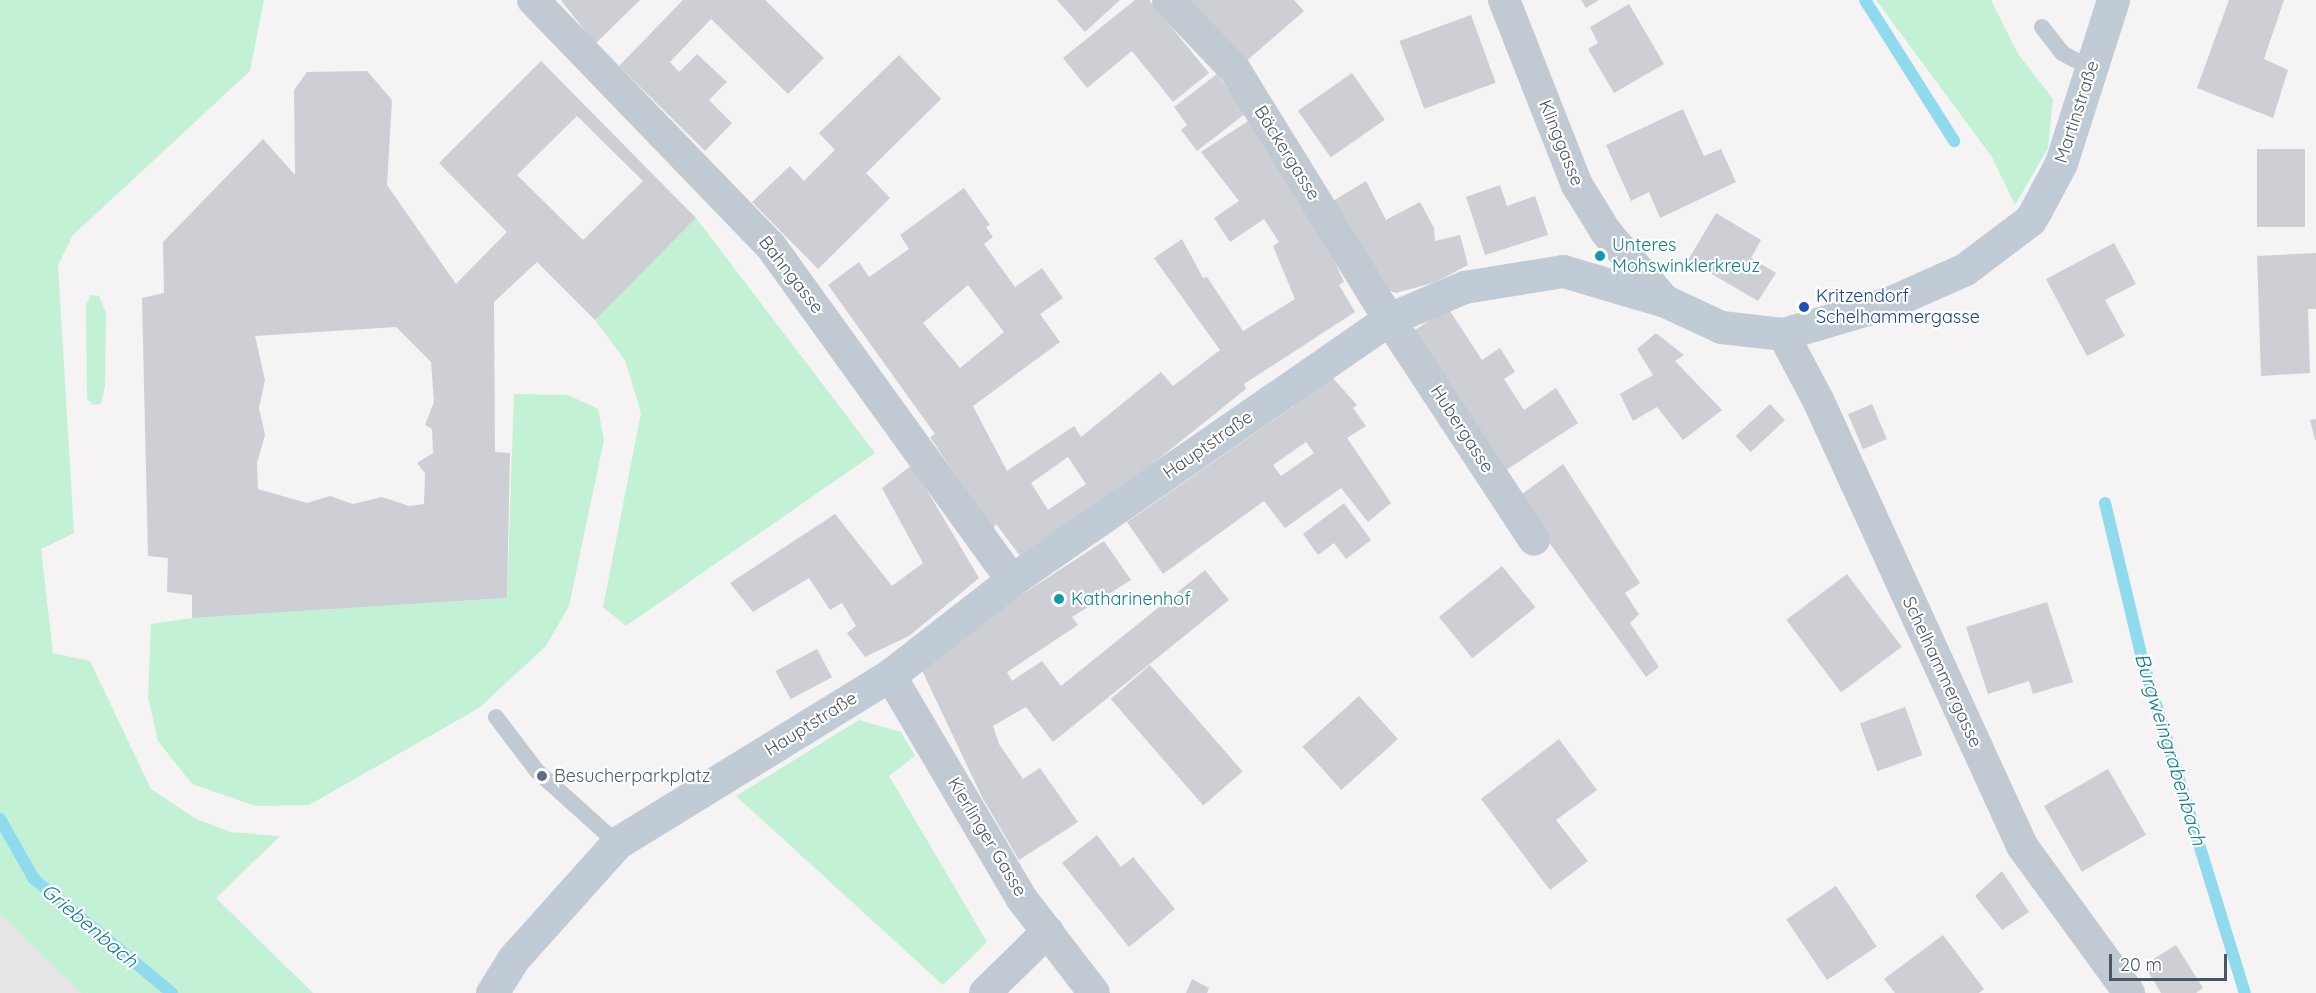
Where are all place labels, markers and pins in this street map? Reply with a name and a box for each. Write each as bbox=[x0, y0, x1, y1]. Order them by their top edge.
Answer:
place label: Unteres Mohswinklerkreuz bbox=[1612, 235, 1760, 278]
marker: Unteres Mohswinklerkreuz bbox=[1593, 249, 1607, 263]
place label: Kritzendorf Schelhammergasse bbox=[1816, 286, 1980, 328]
marker: Kritzendorf Schelhammergasse bbox=[1797, 300, 1811, 314]
place label: Katharinenhof bbox=[1071, 588, 1191, 610]
marker: Katharinenhof bbox=[1052, 592, 1066, 606]
place label: Besucherparkplatz bbox=[554, 765, 710, 787]
marker: Besucherparkplatz bbox=[535, 769, 549, 783]

